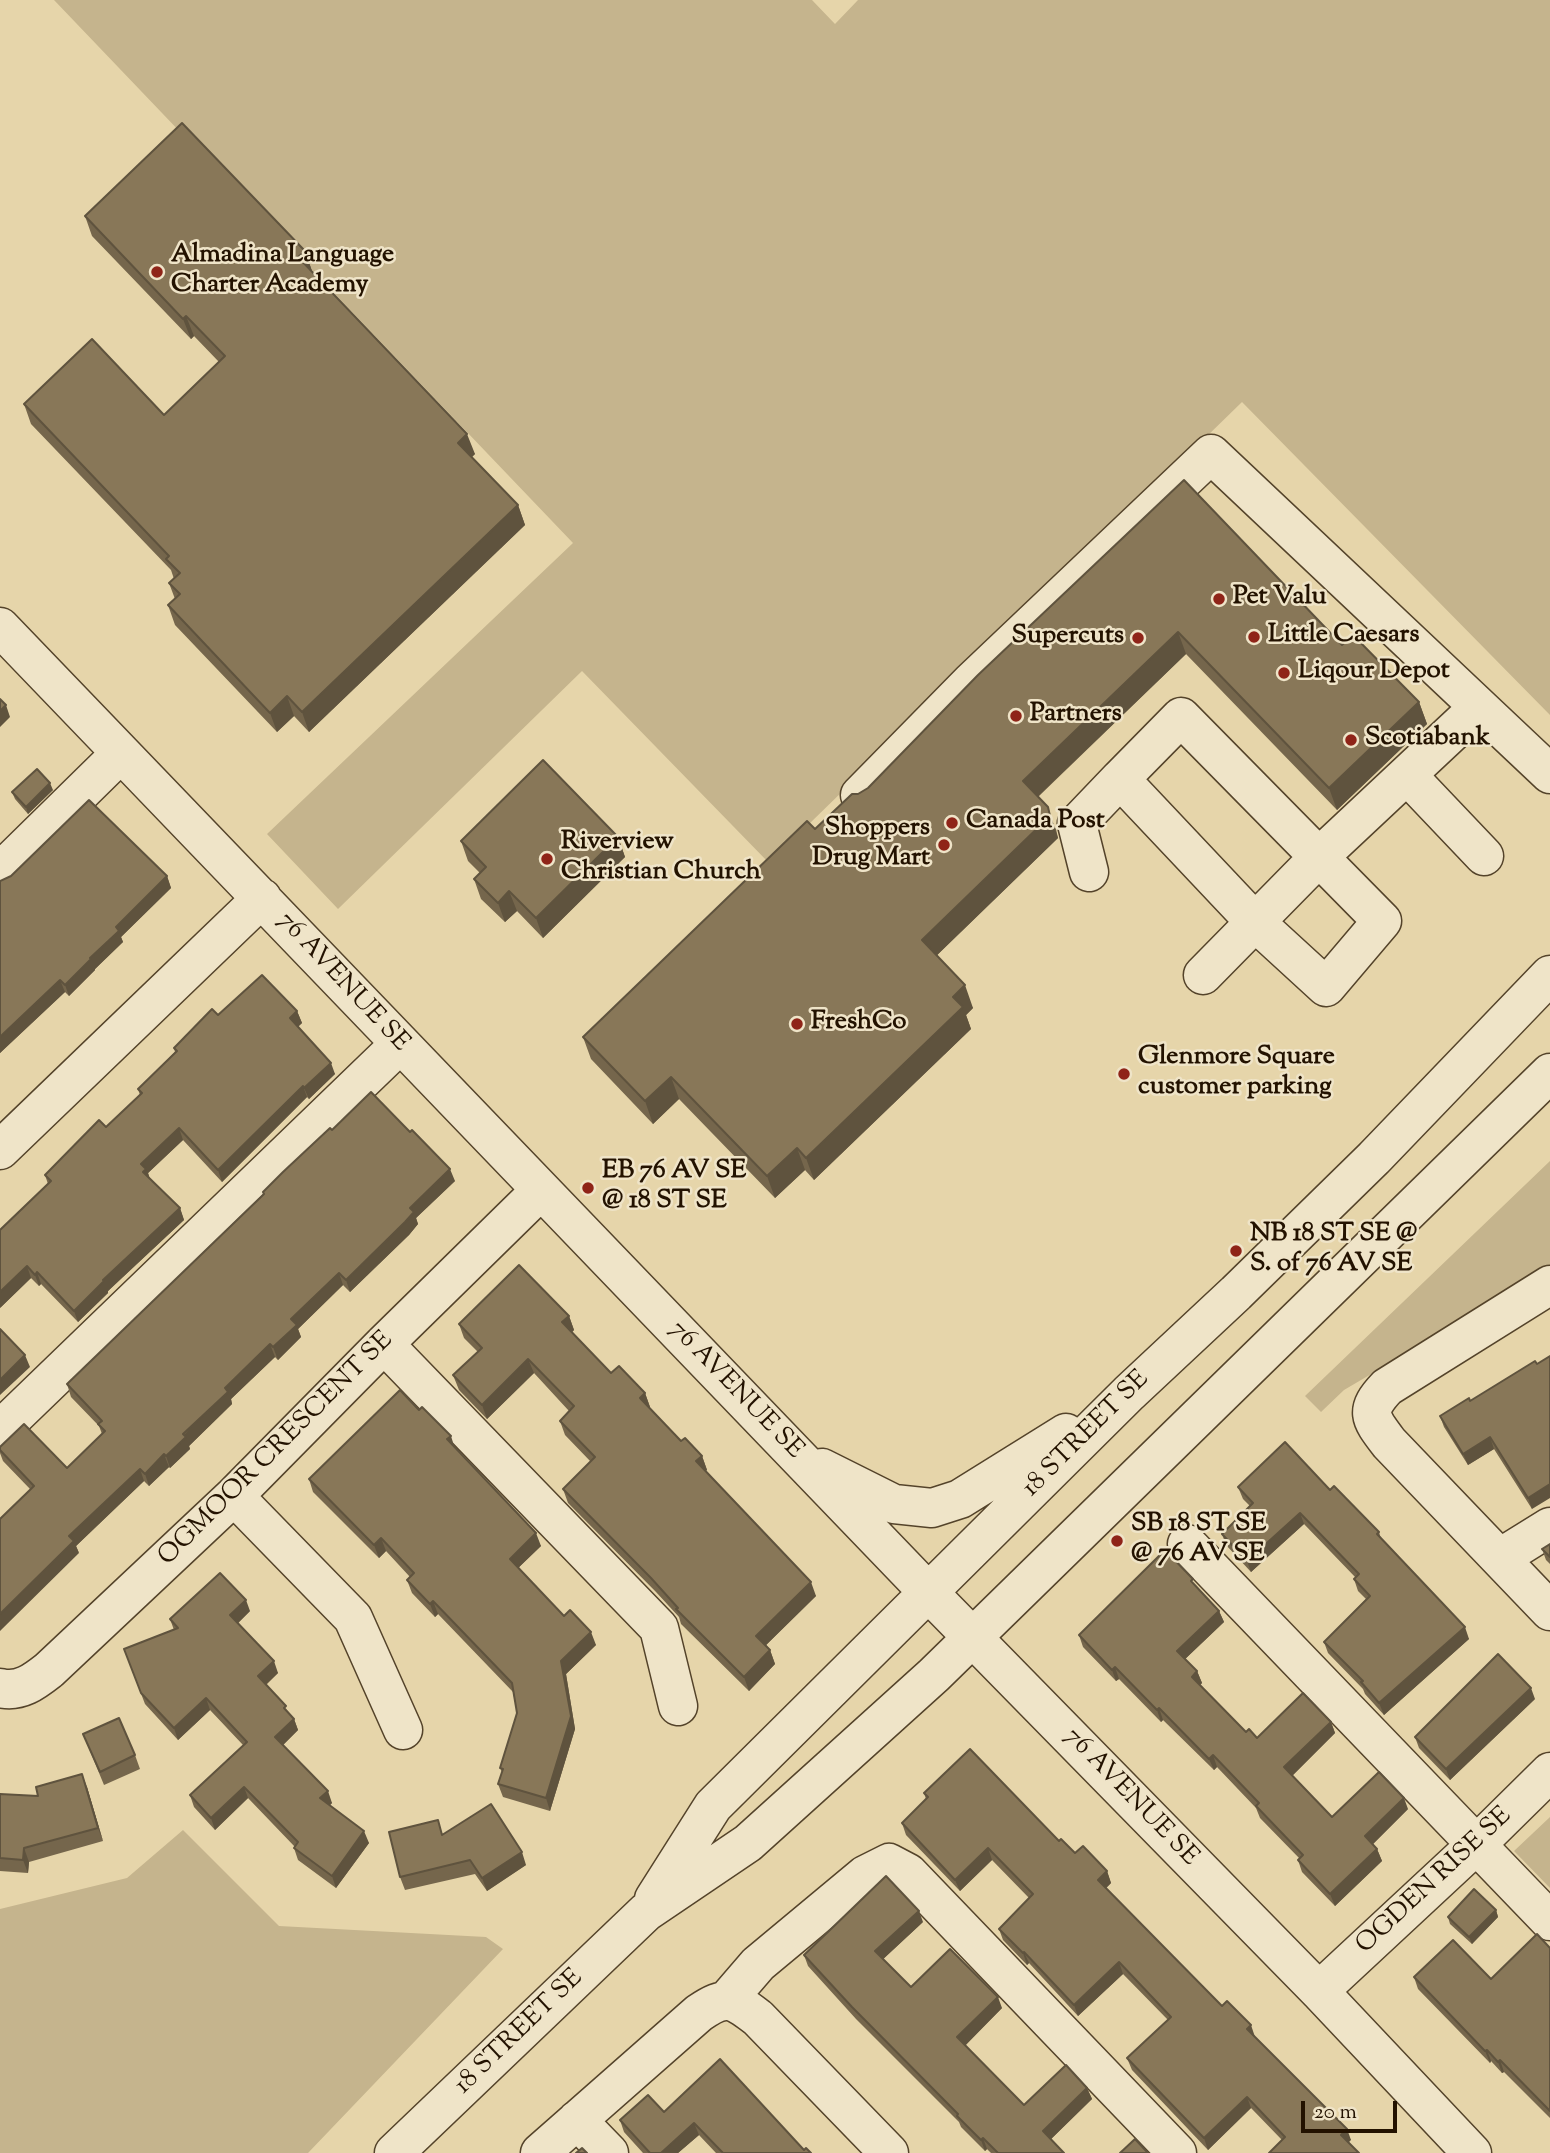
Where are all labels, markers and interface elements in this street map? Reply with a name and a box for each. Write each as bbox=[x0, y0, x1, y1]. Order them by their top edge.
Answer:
place label: Almadina Language Charter Academy bbox=[171, 241, 394, 302]
marker: Almadina Language Charter Academy bbox=[149, 264, 165, 280]
place label: Pet Valu bbox=[1233, 583, 1326, 615]
marker: Pet Valu bbox=[1211, 591, 1227, 607]
place label: Little Caesars bbox=[1268, 621, 1420, 653]
place label: Supercuts bbox=[1011, 622, 1124, 654]
marker: Little Caesars bbox=[1246, 629, 1262, 645]
marker: Supercuts bbox=[1130, 630, 1146, 646]
place label: Liqour Depot bbox=[1298, 657, 1450, 689]
marker: Liqour Depot bbox=[1276, 665, 1292, 681]
place label: Partners bbox=[1030, 700, 1122, 732]
marker: Partners bbox=[1008, 708, 1024, 724]
place label: Scotiabank bbox=[1365, 724, 1490, 756]
marker: Scotiabank bbox=[1343, 732, 1359, 748]
place label: Canada Post bbox=[966, 807, 1105, 839]
place label: Shoppers Drug Mart bbox=[812, 814, 930, 876]
marker: Canada Post bbox=[944, 815, 960, 831]
place label: Riverview Christian Church bbox=[561, 828, 761, 890]
marker: Shoppers Drug Mart bbox=[936, 837, 952, 853]
marker: Riverview Christian Church bbox=[539, 851, 555, 867]
street label: 76 AVENUE SE bbox=[269, 907, 415, 1059]
place label: FreshCo bbox=[811, 1008, 907, 1040]
marker: FreshCo bbox=[789, 1016, 805, 1032]
place label: Glenmore Square customer parking bbox=[1138, 1043, 1335, 1104]
marker: Glenmore Square customer parking bbox=[1116, 1066, 1132, 1082]
place label: EB 76 AV SE @ 18 ST SE bbox=[602, 1157, 746, 1218]
marker: EB 76 AV SE @ 18 ST SE bbox=[580, 1180, 596, 1196]
place label: NB 18 ST SE @ S. of 76 AV SE bbox=[1250, 1220, 1417, 1282]
marker: NB 18 ST SE @ S. of 76 AV SE bbox=[1228, 1243, 1244, 1259]
street label: 76 AVENUE SE bbox=[661, 1315, 809, 1467]
street label: OGMOOR CRESCENT SE bbox=[153, 1326, 401, 1574]
street label: 18 STREET SE bbox=[1017, 1365, 1157, 1505]
place label: SB 18 ST SE @ 76 AV SE bbox=[1131, 1510, 1266, 1572]
marker: SB 18 ST SE @ 76 AV SE bbox=[1109, 1533, 1125, 1549]
street label: 76 AVENUE SE bbox=[1056, 1722, 1204, 1874]
street label: OGDEN RISE SE bbox=[1351, 1802, 1519, 1962]
street label: 18 STREET SE bbox=[449, 1964, 591, 2102]
scale bar bbox=[1305, 2086, 1401, 2130]
text: 20 m bbox=[1314, 2098, 1357, 2128]

